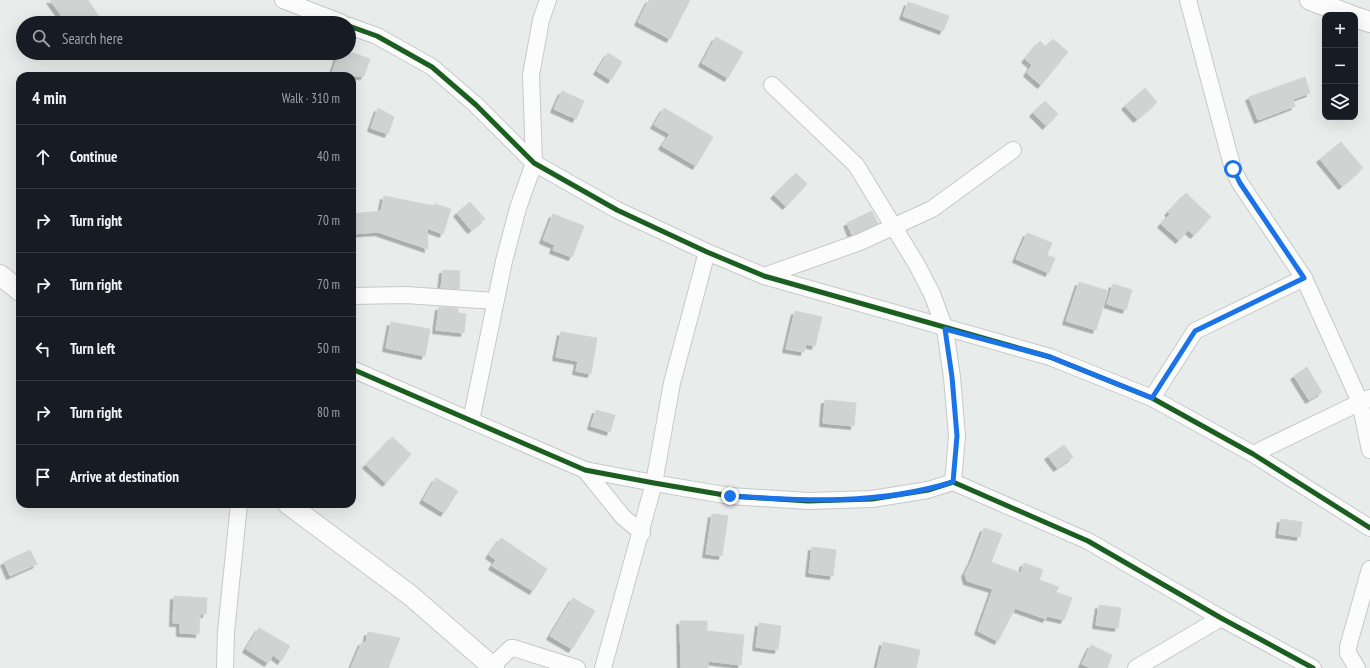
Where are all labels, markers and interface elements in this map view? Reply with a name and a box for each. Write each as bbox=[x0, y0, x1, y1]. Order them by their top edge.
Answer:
map controls bbox=[1322, 12, 1358, 120]
button: + bbox=[1322, 12, 1358, 48]
search box bbox=[16, 16, 356, 60]
icon: search bbox=[30, 27, 52, 49]
text: Search here bbox=[62, 29, 123, 48]
button: − bbox=[1322, 48, 1358, 84]
button: layers bbox=[1322, 84, 1358, 120]
text: 4 min bbox=[32, 87, 66, 109]
text: Walk · 310 m bbox=[282, 90, 340, 107]
icon: ahead bbox=[32, 146, 54, 168]
text: Continue bbox=[70, 147, 117, 166]
text: 40 m bbox=[317, 148, 340, 165]
route start bbox=[1224, 160, 1242, 178]
icon: right bbox=[32, 210, 54, 232]
text: Turn right bbox=[70, 211, 122, 230]
text: 70 m bbox=[317, 212, 340, 229]
icon: right bbox=[32, 274, 54, 296]
text: Turn right bbox=[70, 275, 122, 294]
text: 70 m bbox=[317, 276, 340, 293]
icon: left bbox=[32, 338, 54, 360]
text: Turn left bbox=[70, 339, 115, 358]
text: 50 m bbox=[317, 340, 340, 357]
icon: right bbox=[32, 402, 54, 424]
text: Turn right bbox=[70, 403, 122, 422]
text: 80 m bbox=[317, 404, 340, 421]
icon: arrive bbox=[32, 466, 54, 488]
text: Arrive at destination bbox=[70, 467, 179, 486]
route end bbox=[721, 487, 739, 505]

